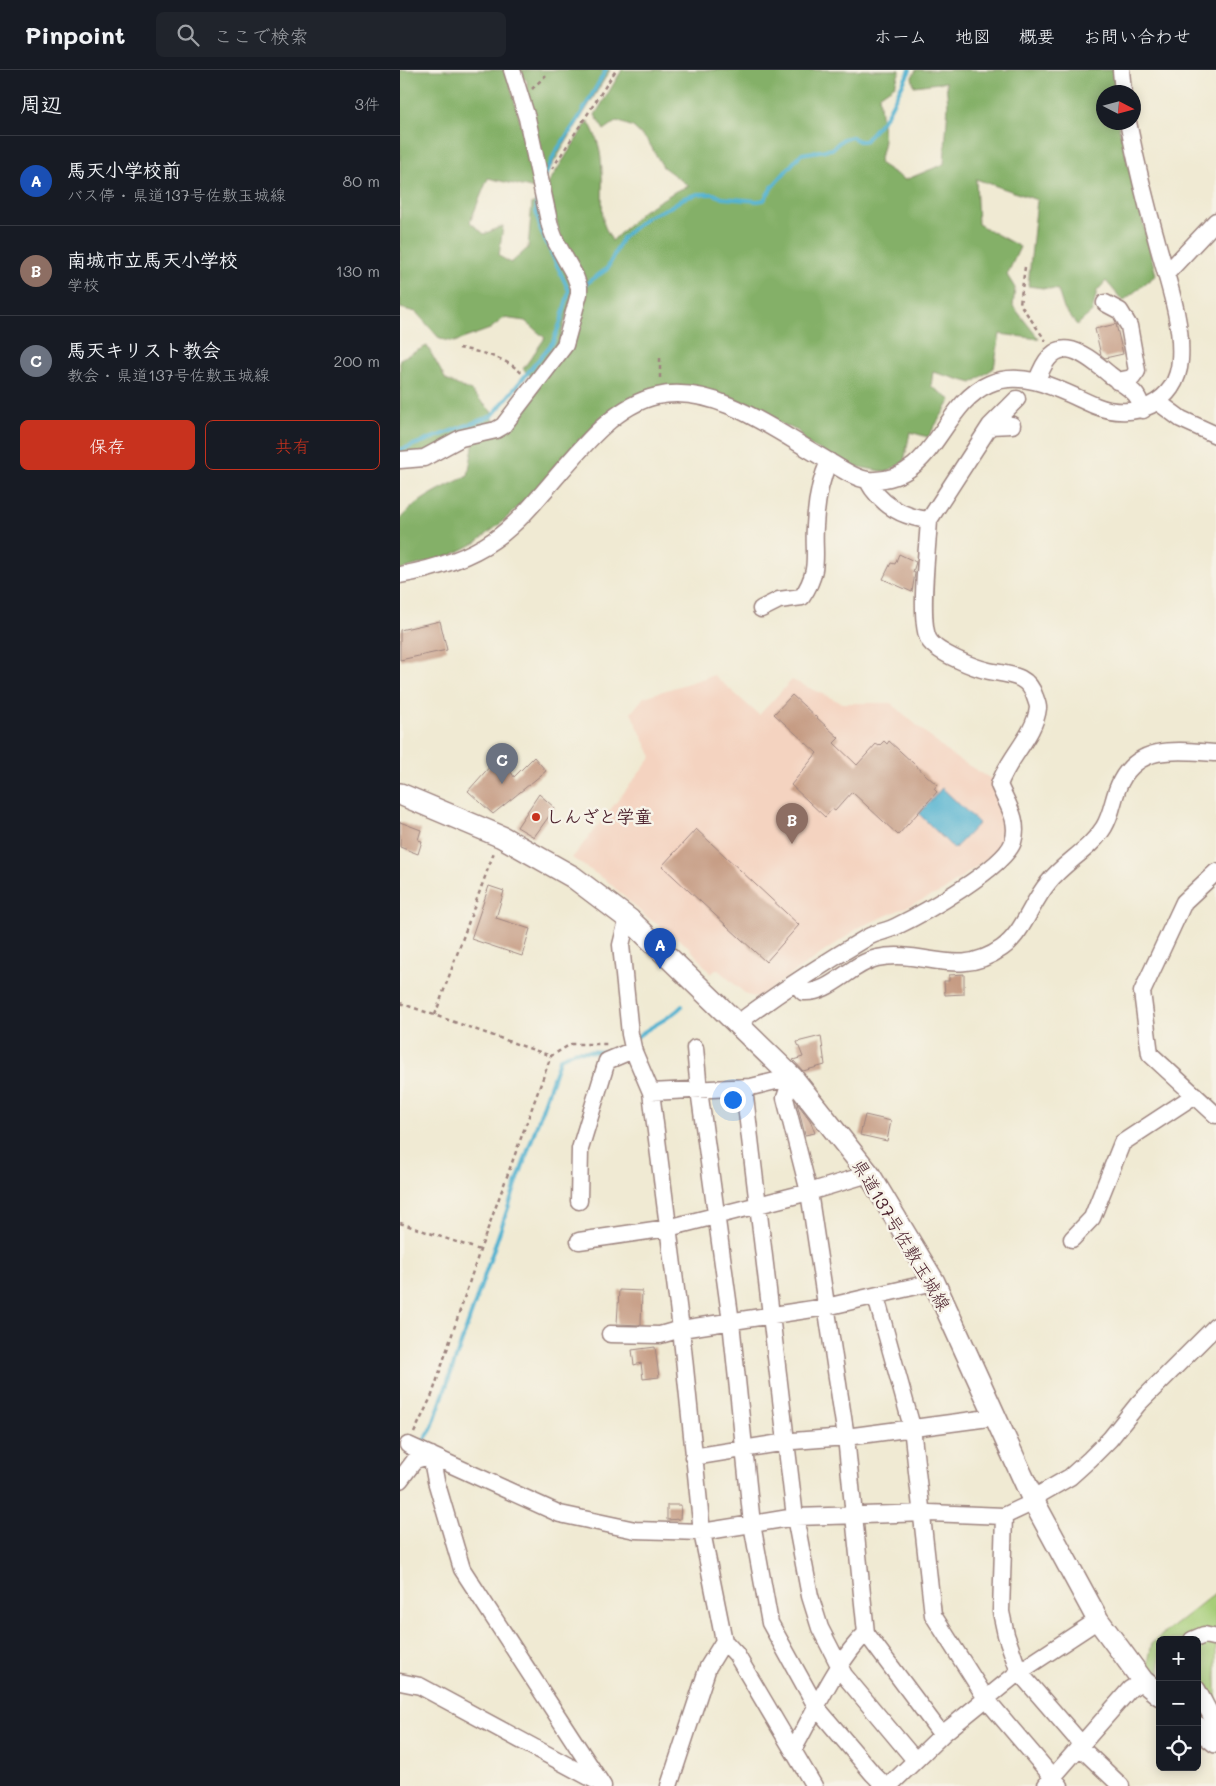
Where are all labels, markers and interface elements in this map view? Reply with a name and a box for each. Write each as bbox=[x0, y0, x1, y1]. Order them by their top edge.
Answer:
search box bbox=[156, 12, 506, 57]
text: Pinpoint bbox=[25, 19, 126, 50]
icon: search bbox=[174, 21, 202, 49]
text: ここで検索 bbox=[214, 23, 309, 48]
text: ホーム bbox=[874, 24, 927, 48]
text: 地図 bbox=[955, 24, 991, 48]
text: 概要 bbox=[1019, 24, 1055, 48]
text: お問い合わせ bbox=[1083, 24, 1191, 48]
north arrow bbox=[1096, 85, 1141, 130]
text: 周辺 bbox=[20, 90, 62, 117]
text: 3件 bbox=[355, 93, 380, 114]
text: 馬天小学校前 bbox=[67, 157, 181, 182]
text: A bbox=[30, 170, 42, 191]
text: 80 m bbox=[343, 170, 380, 191]
text: バス停 · 県道137号佐敷玉城線 bbox=[67, 184, 286, 205]
text: 南城市立馬天小学校 bbox=[67, 247, 238, 272]
text: B bbox=[31, 260, 41, 281]
text: 130 m bbox=[336, 260, 380, 281]
text: 学校 bbox=[67, 274, 99, 295]
text: 馬天キリスト教会 bbox=[67, 337, 221, 362]
text: C bbox=[30, 350, 42, 371]
text: 200 m bbox=[333, 350, 380, 371]
text: 教会 · 県道137号佐敷玉城線 bbox=[67, 364, 270, 385]
button: 保存 bbox=[20, 420, 195, 470]
button: 共有 bbox=[205, 420, 380, 470]
pin: C bbox=[486, 743, 518, 784]
pin: B bbox=[776, 803, 808, 844]
place label: しんざと学童 bbox=[546, 804, 653, 828]
marker: しんざと学童 bbox=[530, 811, 542, 823]
pin: A bbox=[644, 928, 676, 969]
your location bbox=[720, 1087, 746, 1113]
street label: 県道137号佐敷玉城線 bbox=[847, 1154, 957, 1315]
map controls bbox=[1156, 1636, 1201, 1771]
button: + bbox=[1156, 1636, 1201, 1681]
button: − bbox=[1156, 1681, 1201, 1726]
button: locate bbox=[1156, 1726, 1201, 1771]

